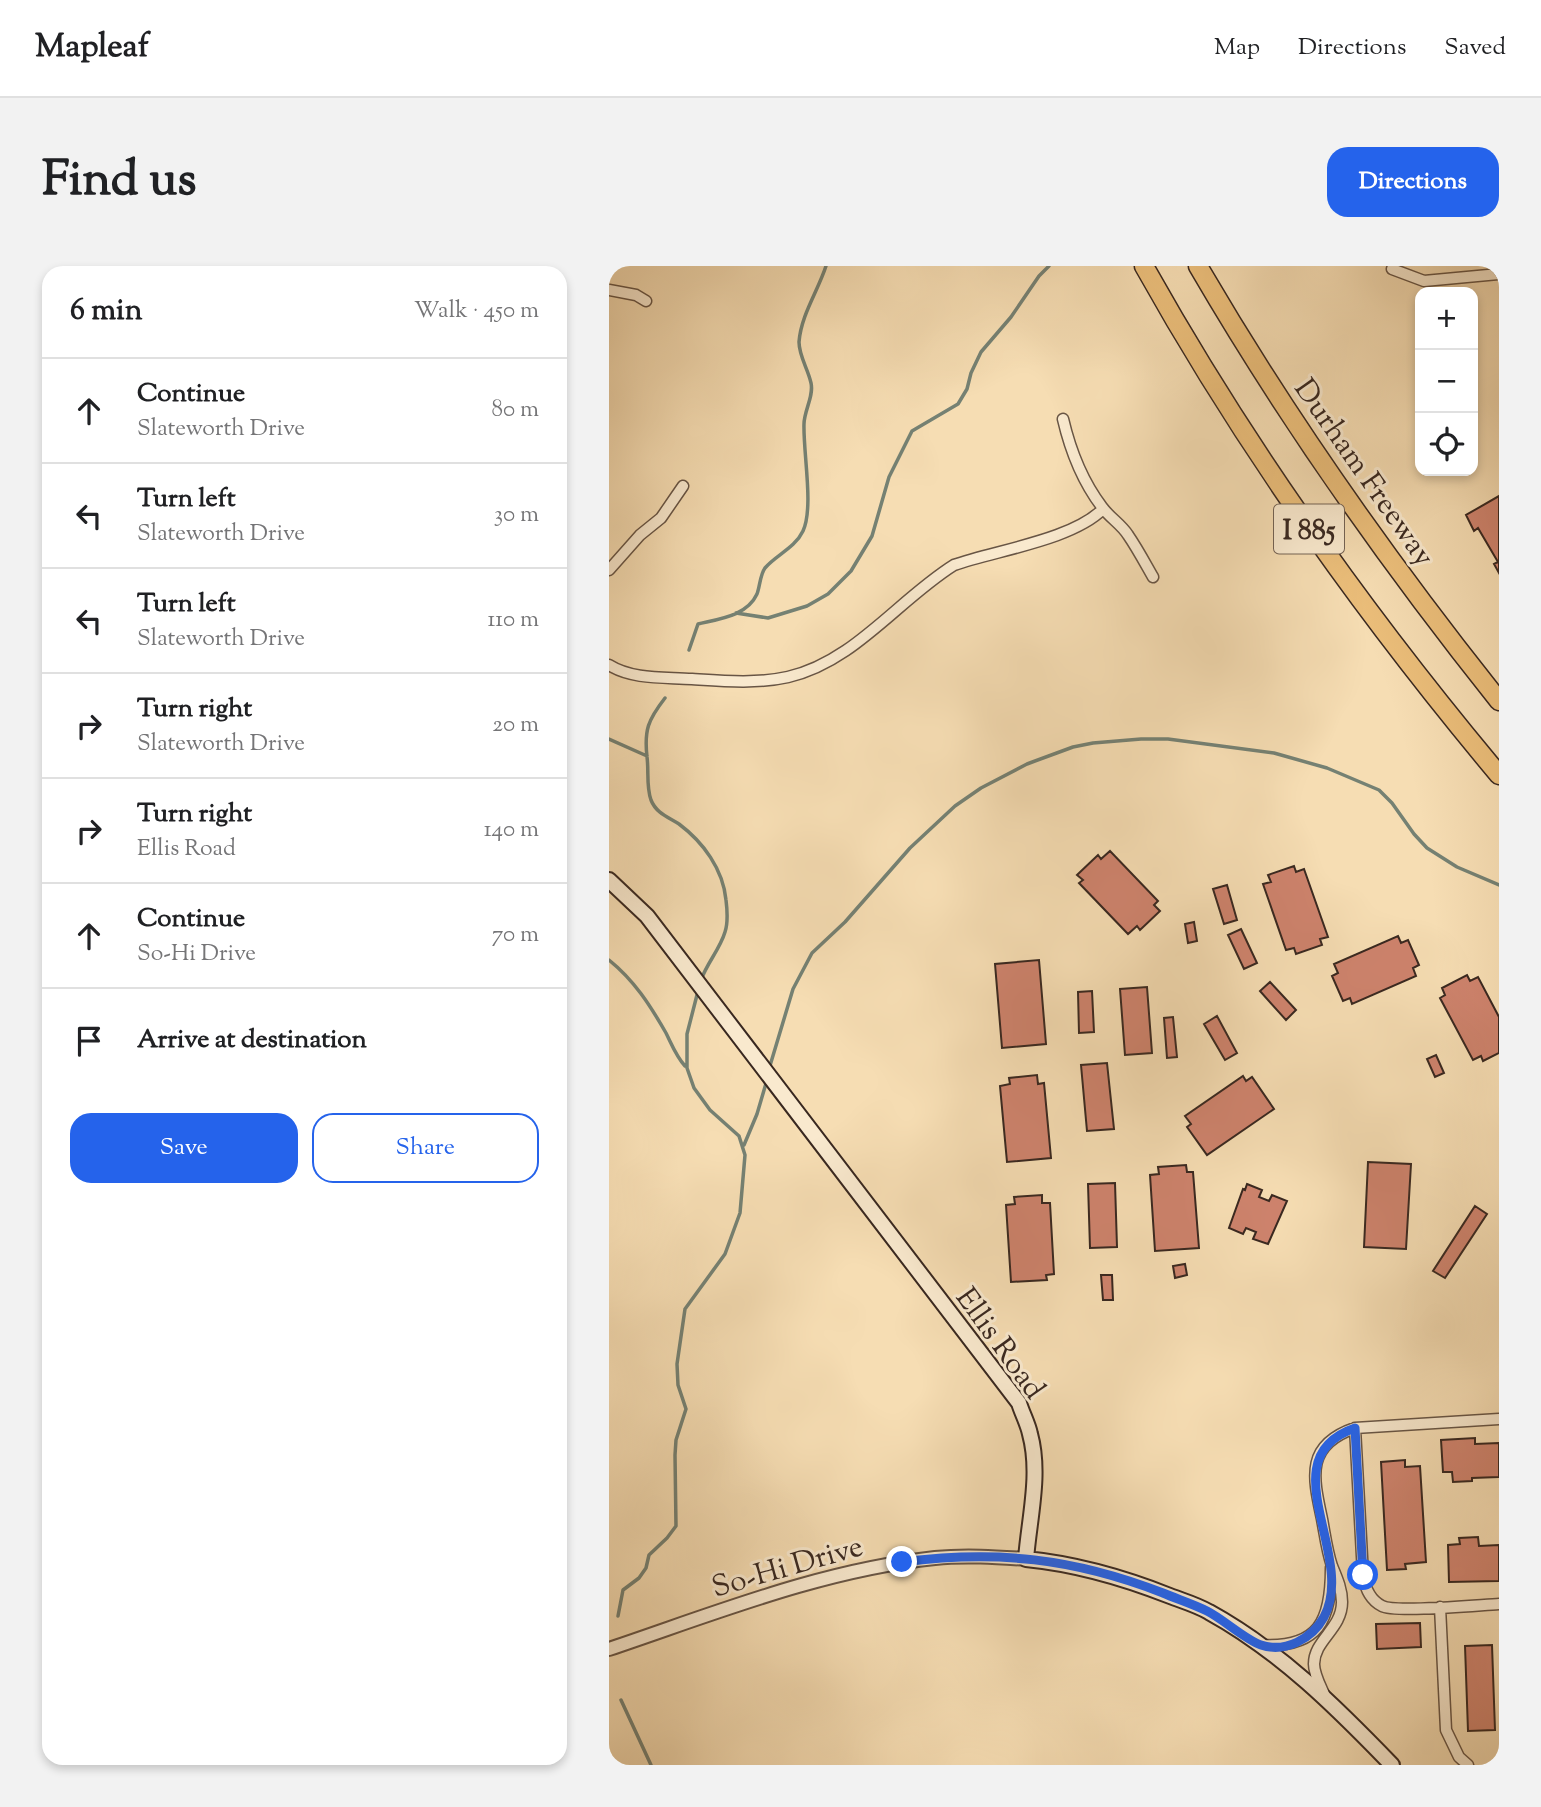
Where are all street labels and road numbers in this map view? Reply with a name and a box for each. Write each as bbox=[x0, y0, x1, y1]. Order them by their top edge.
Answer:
street label: Durham Freeway bbox=[1282, 371, 1444, 576]
road number: I 885 bbox=[1274, 504, 1344, 554]
street label: Ellis Road bbox=[944, 1280, 1054, 1409]
street label: So-Hi Drive bbox=[707, 1526, 868, 1610]

